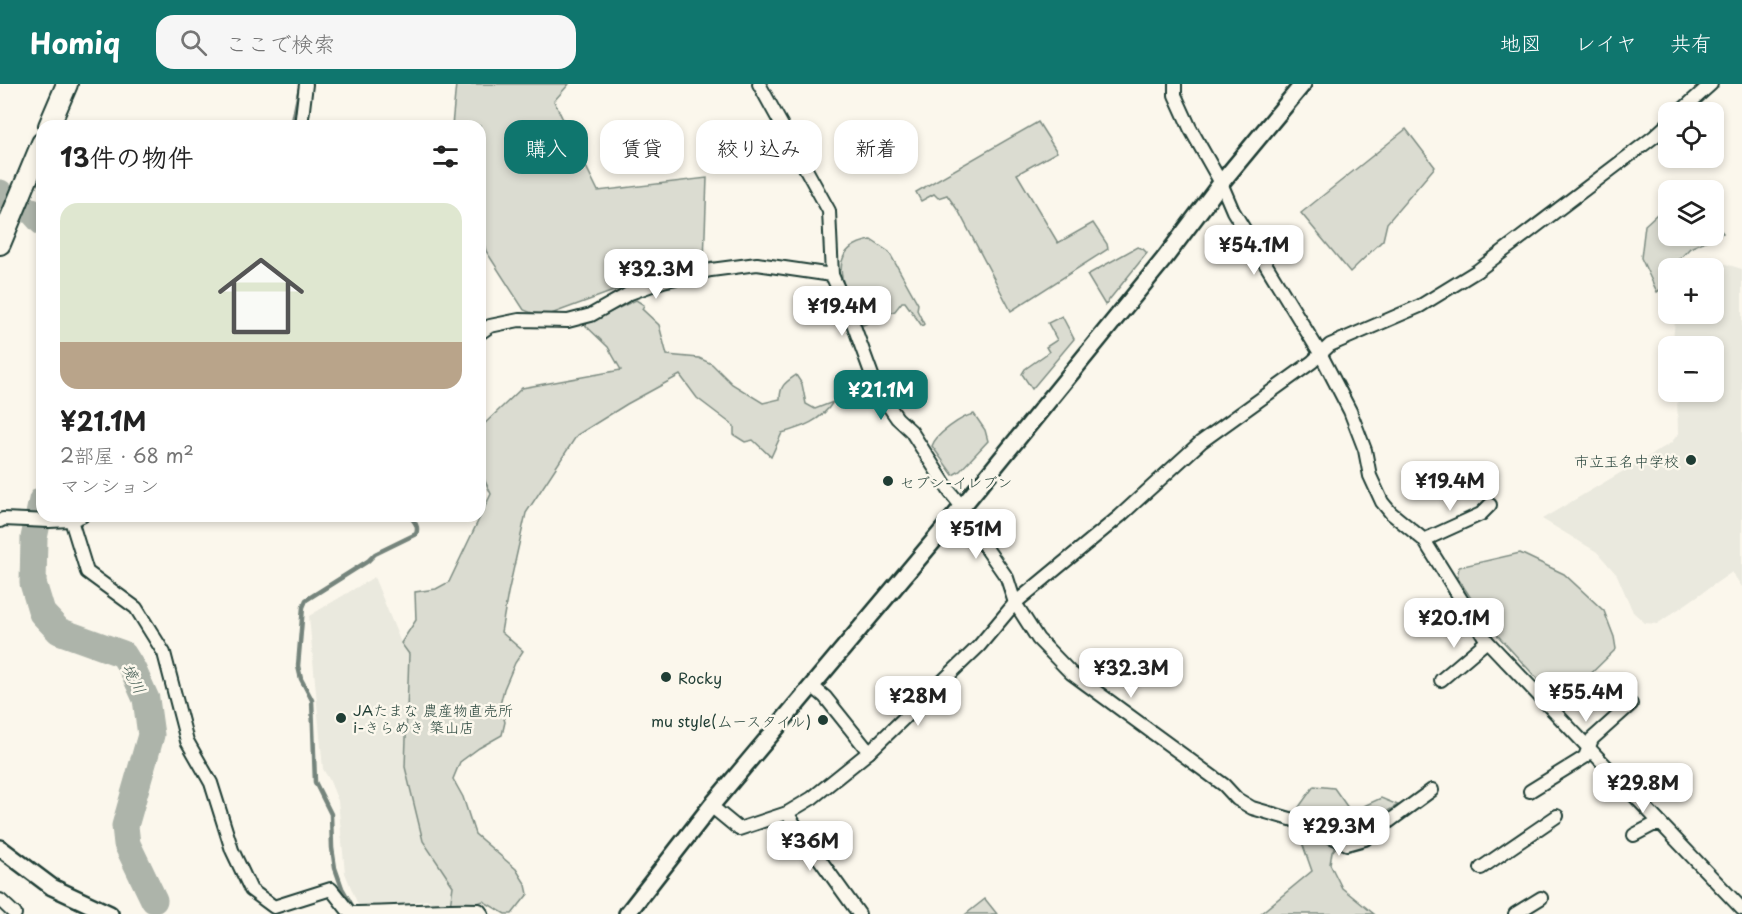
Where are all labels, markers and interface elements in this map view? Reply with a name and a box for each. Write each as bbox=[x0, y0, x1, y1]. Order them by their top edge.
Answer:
search box bbox=[156, 15, 576, 69]
text: Homiq bbox=[30, 21, 120, 64]
icon: search bbox=[177, 26, 210, 59]
text: ここで検索 bbox=[225, 26, 335, 59]
text: 地図 bbox=[1500, 26, 1542, 58]
text: レイヤ bbox=[1575, 26, 1637, 58]
text: 共有 bbox=[1670, 26, 1712, 58]
map controls bbox=[1658, 102, 1724, 402]
button: locate bbox=[1658, 102, 1724, 168]
chip: 購入 bbox=[504, 120, 588, 174]
chip: 賃貸 bbox=[600, 120, 684, 174]
chip: 絞り込み bbox=[696, 120, 822, 174]
chip: 新着 bbox=[834, 120, 918, 174]
text: 13件の物件 bbox=[60, 137, 193, 176]
icon: filters bbox=[429, 140, 462, 173]
button: layers bbox=[1658, 180, 1724, 246]
pin: ¥54.1M bbox=[1205, 225, 1303, 276]
text: ¥54.1M bbox=[1218, 229, 1290, 259]
icon: home bbox=[207, 242, 315, 350]
pin: ¥32.3M bbox=[607, 249, 705, 300]
text: ¥32.3M bbox=[618, 253, 694, 283]
button: + bbox=[1658, 258, 1724, 324]
pin: ¥19.4M bbox=[793, 286, 891, 337]
text: ¥19.4M bbox=[807, 290, 877, 320]
button: − bbox=[1658, 336, 1724, 402]
pin: ¥21.1M bbox=[832, 370, 930, 421]
text: ¥21.1M bbox=[848, 374, 914, 404]
text: ¥21.1M bbox=[60, 401, 146, 440]
text: 2部屋 · 68 m² bbox=[60, 440, 194, 470]
place label: 市立玉名中学校 bbox=[1574, 449, 1679, 472]
marker: 市立玉名中学校 bbox=[1684, 453, 1698, 467]
pin: ¥19.4M bbox=[1401, 461, 1499, 512]
text: ¥19.4M bbox=[1415, 465, 1485, 495]
text: マンション bbox=[60, 470, 159, 500]
place label: セブン-イレブン bbox=[900, 470, 1012, 493]
marker: セブン-イレブン bbox=[881, 474, 895, 488]
pin: ¥51M bbox=[940, 509, 1012, 560]
text: ¥51M bbox=[950, 513, 1002, 543]
pin: ¥20.1M bbox=[1405, 598, 1503, 649]
text: ¥20.1M bbox=[1418, 602, 1490, 632]
pin: ¥32.3M bbox=[1082, 648, 1180, 699]
text: ¥32.3M bbox=[1093, 652, 1169, 682]
water label: 境川 bbox=[117, 658, 153, 698]
place label: Rocky bbox=[678, 666, 722, 689]
marker: Rocky bbox=[659, 670, 673, 684]
pin: ¥55.4M bbox=[1537, 672, 1635, 723]
pin: ¥28M bbox=[882, 676, 954, 727]
text: ¥55.4M bbox=[1549, 676, 1623, 706]
text: ¥28M bbox=[889, 680, 947, 710]
place label: JAたまな 農産物直売所 i-きらめき 築山店 bbox=[353, 698, 513, 738]
place label: mu style(厶ースタイル) bbox=[651, 709, 811, 732]
marker: JAたまな 農産物直売所 i-きらめき 築山店 bbox=[334, 711, 348, 725]
marker: mu style(厶ースタイル) bbox=[816, 713, 830, 727]
pin: ¥29.8M bbox=[1594, 763, 1692, 814]
text: ¥29.8M bbox=[1607, 767, 1679, 797]
pin: ¥29.3M bbox=[1290, 806, 1388, 857]
text: ¥29.3M bbox=[1303, 810, 1375, 840]
pin: ¥36M bbox=[774, 821, 846, 872]
text: ¥36M bbox=[781, 825, 839, 855]

